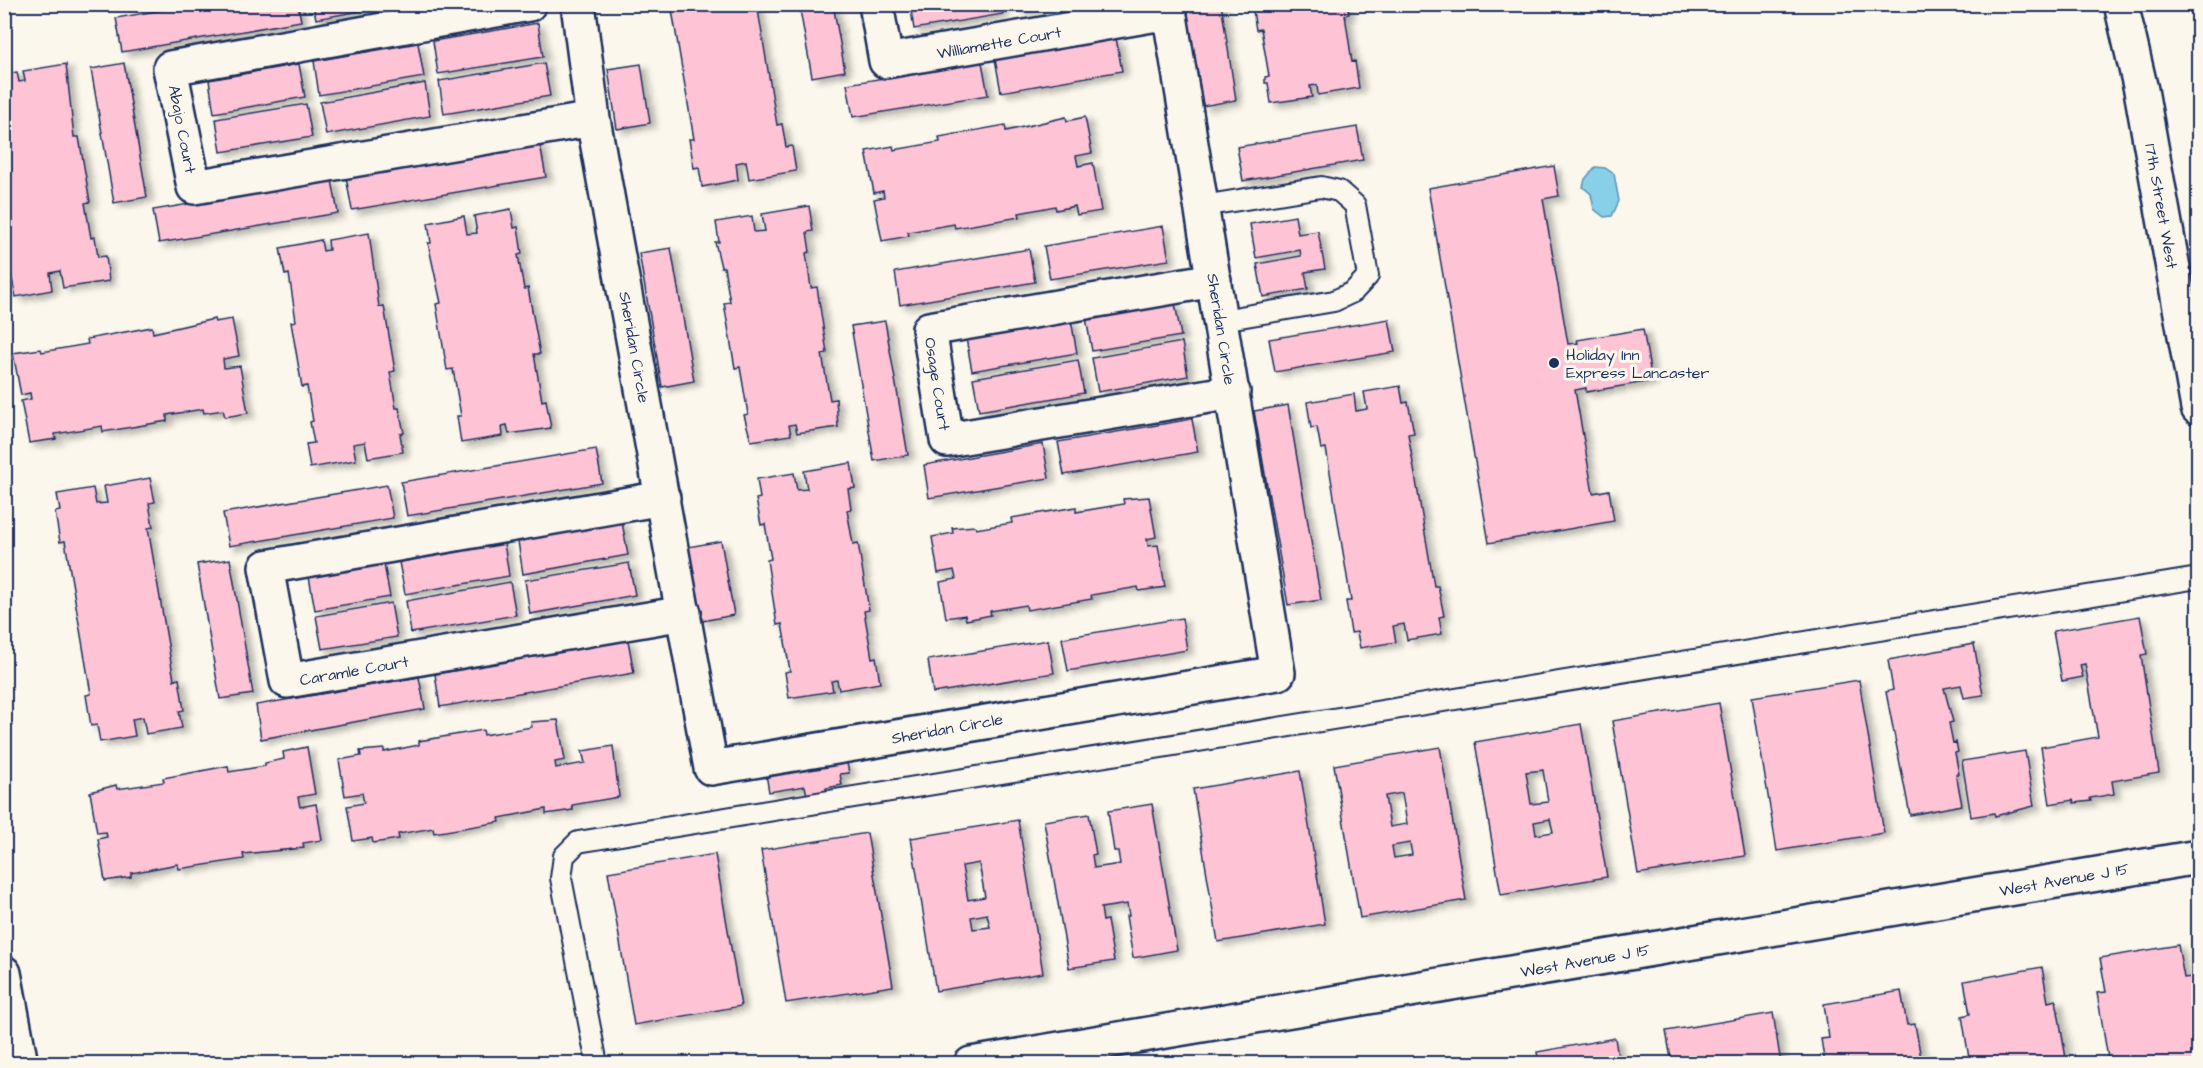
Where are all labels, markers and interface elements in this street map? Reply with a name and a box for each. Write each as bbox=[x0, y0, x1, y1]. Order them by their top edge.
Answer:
street label: Williamette Court bbox=[935, 21, 1064, 65]
street label: Abajo Court bbox=[163, 83, 201, 176]
street label: 17th Street West bbox=[2139, 142, 2183, 271]
street label: Sheridan Circle bbox=[1201, 272, 1241, 387]
street label: Sheridan Circle bbox=[613, 290, 655, 405]
street label: Osage Court bbox=[918, 336, 955, 433]
place label: Holiday Inn Express Lancaster bbox=[1566, 344, 1710, 384]
marker: Holiday Inn Express Lancaster bbox=[1547, 356, 1561, 370]
street label: Caramle Court bbox=[298, 650, 411, 691]
street label: Sheridan Circle bbox=[890, 708, 1005, 750]
street label: West Avenue J 15 bbox=[1998, 858, 2131, 902]
street label: West Avenue J 15 bbox=[1519, 939, 1652, 983]

